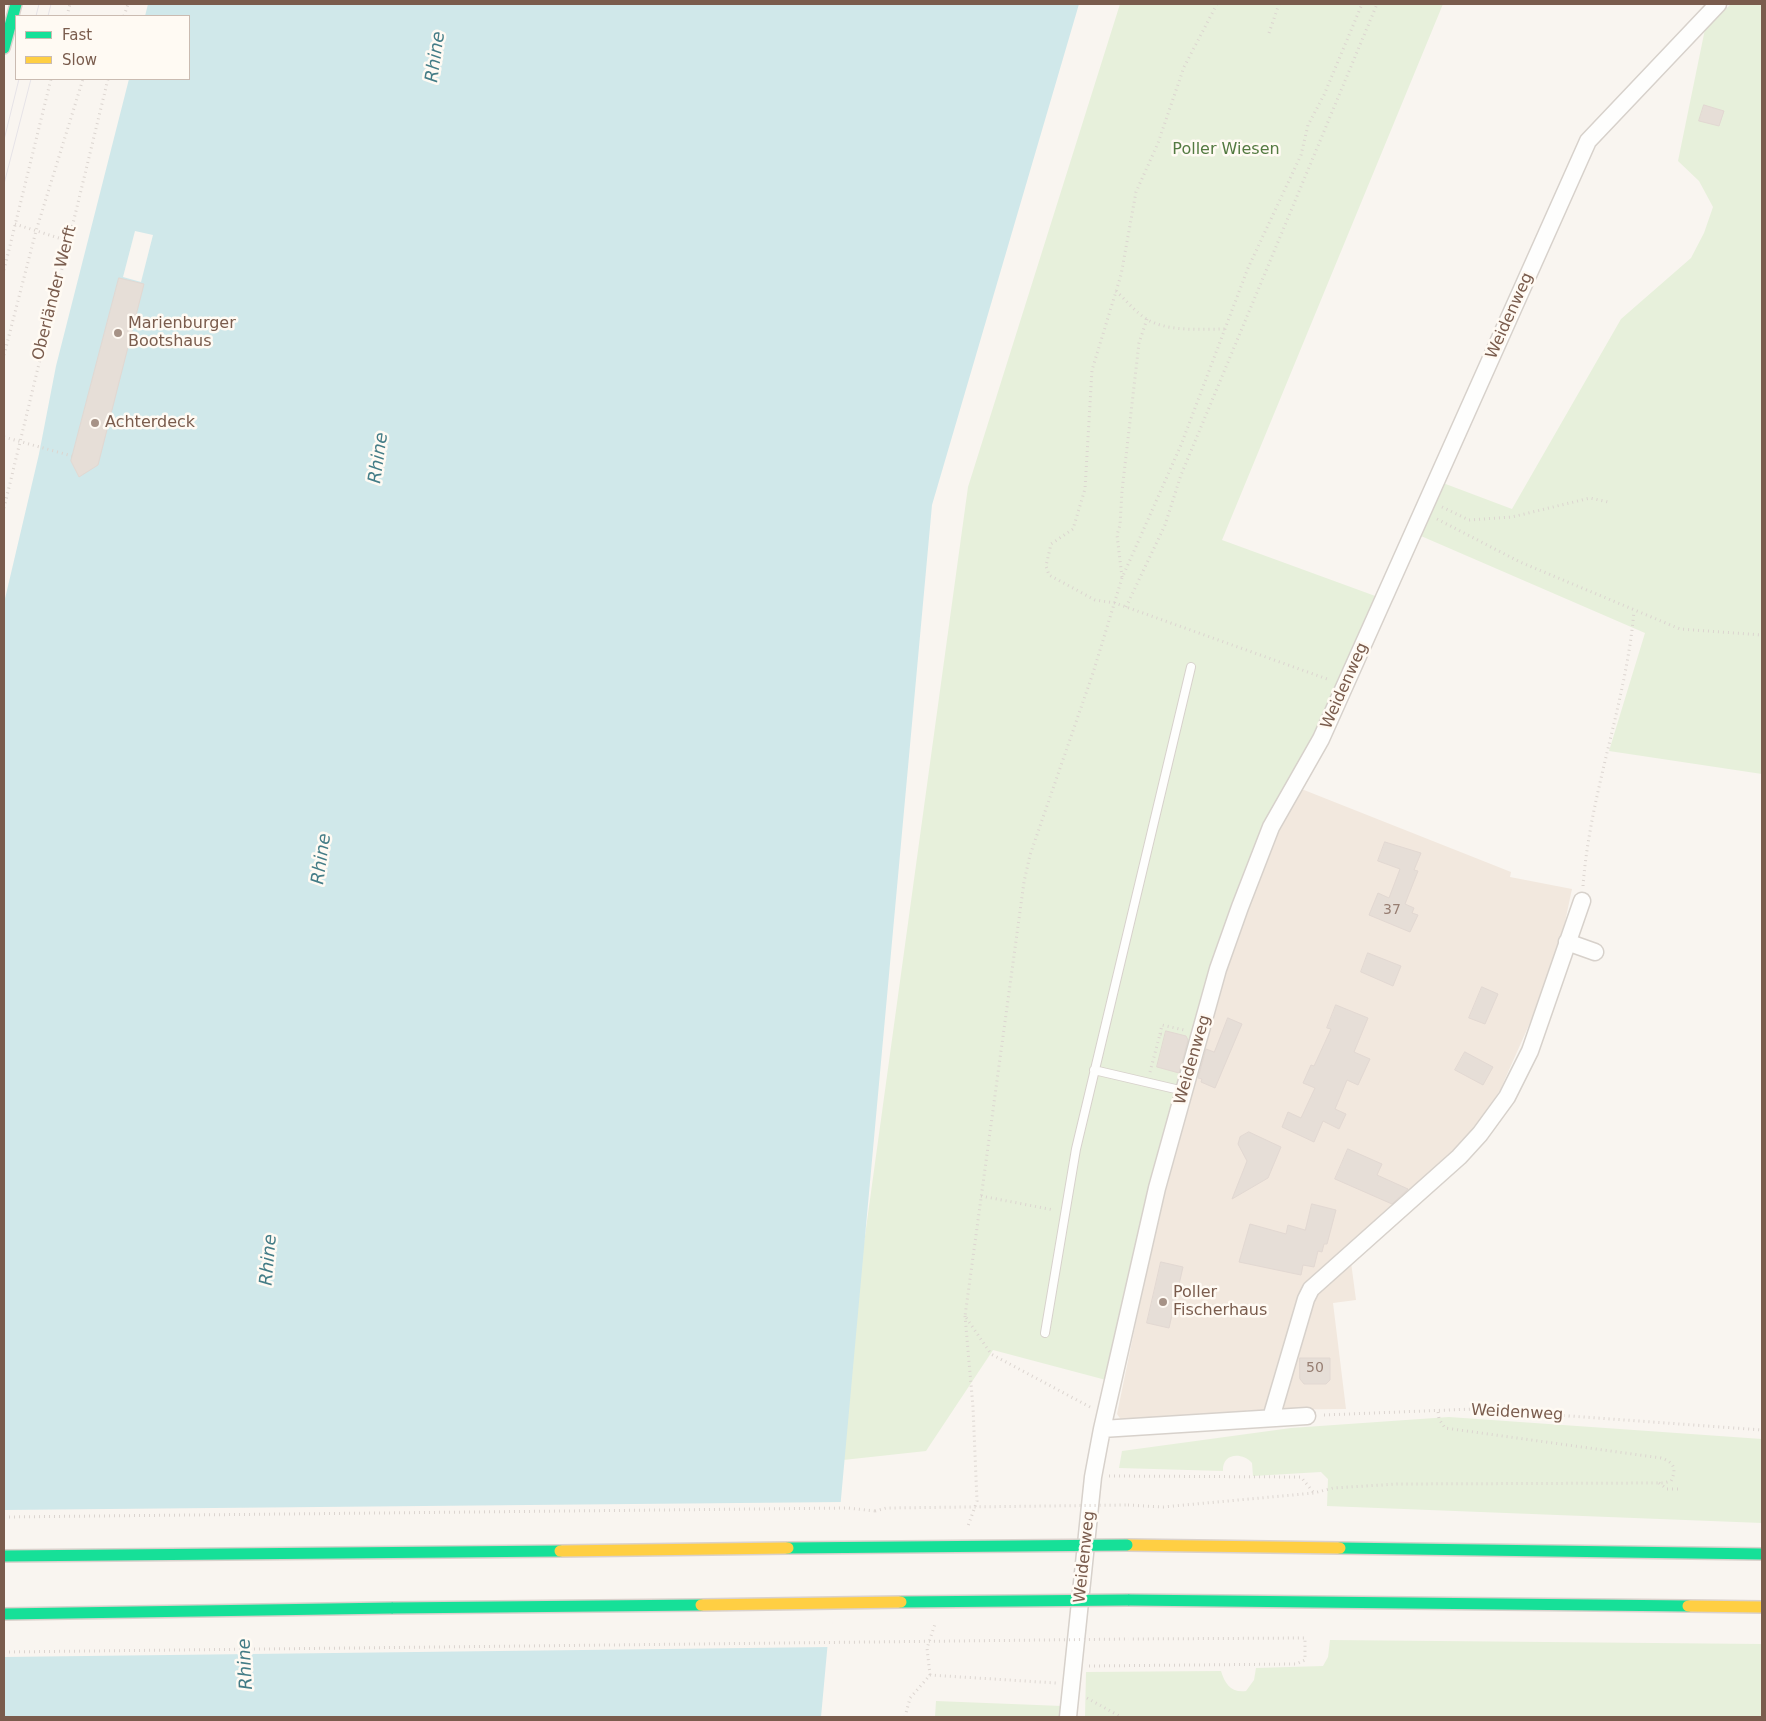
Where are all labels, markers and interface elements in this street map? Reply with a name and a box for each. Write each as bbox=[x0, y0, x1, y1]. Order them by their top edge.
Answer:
legend bbox=[15, 15, 190, 80]
text: Fast bbox=[62, 26, 92, 44]
water label: Rhine bbox=[422, 30, 450, 84]
text: Slow bbox=[62, 51, 97, 69]
park label: Poller Wiesen bbox=[1172, 140, 1280, 160]
street label: Oberländer Werft bbox=[29, 224, 81, 362]
street label: Weidenweg bbox=[1482, 270, 1538, 362]
place label: Marienburger Bootshaus bbox=[128, 314, 236, 352]
marker: Marienburger Bootshaus bbox=[112, 327, 124, 339]
place label: Achterdeck bbox=[105, 413, 195, 433]
marker: Achterdeck bbox=[89, 417, 101, 429]
water label: Rhine bbox=[365, 431, 393, 485]
street label: Weidenweg bbox=[1317, 640, 1373, 732]
water label: Rhine bbox=[308, 832, 336, 886]
house number: 37 bbox=[1383, 902, 1401, 918]
street label: Weidenweg bbox=[1171, 1013, 1215, 1107]
water label: Rhine bbox=[256, 1233, 282, 1287]
place label: Poller Fischerhaus bbox=[1173, 1283, 1267, 1321]
marker: Poller Fischerhaus bbox=[1157, 1296, 1169, 1308]
house number: 50 bbox=[1306, 1360, 1324, 1376]
street label: Weidenweg bbox=[1470, 1401, 1564, 1425]
street label: Weidenweg bbox=[1071, 1510, 1099, 1604]
water label: Rhine bbox=[234, 1638, 258, 1690]

